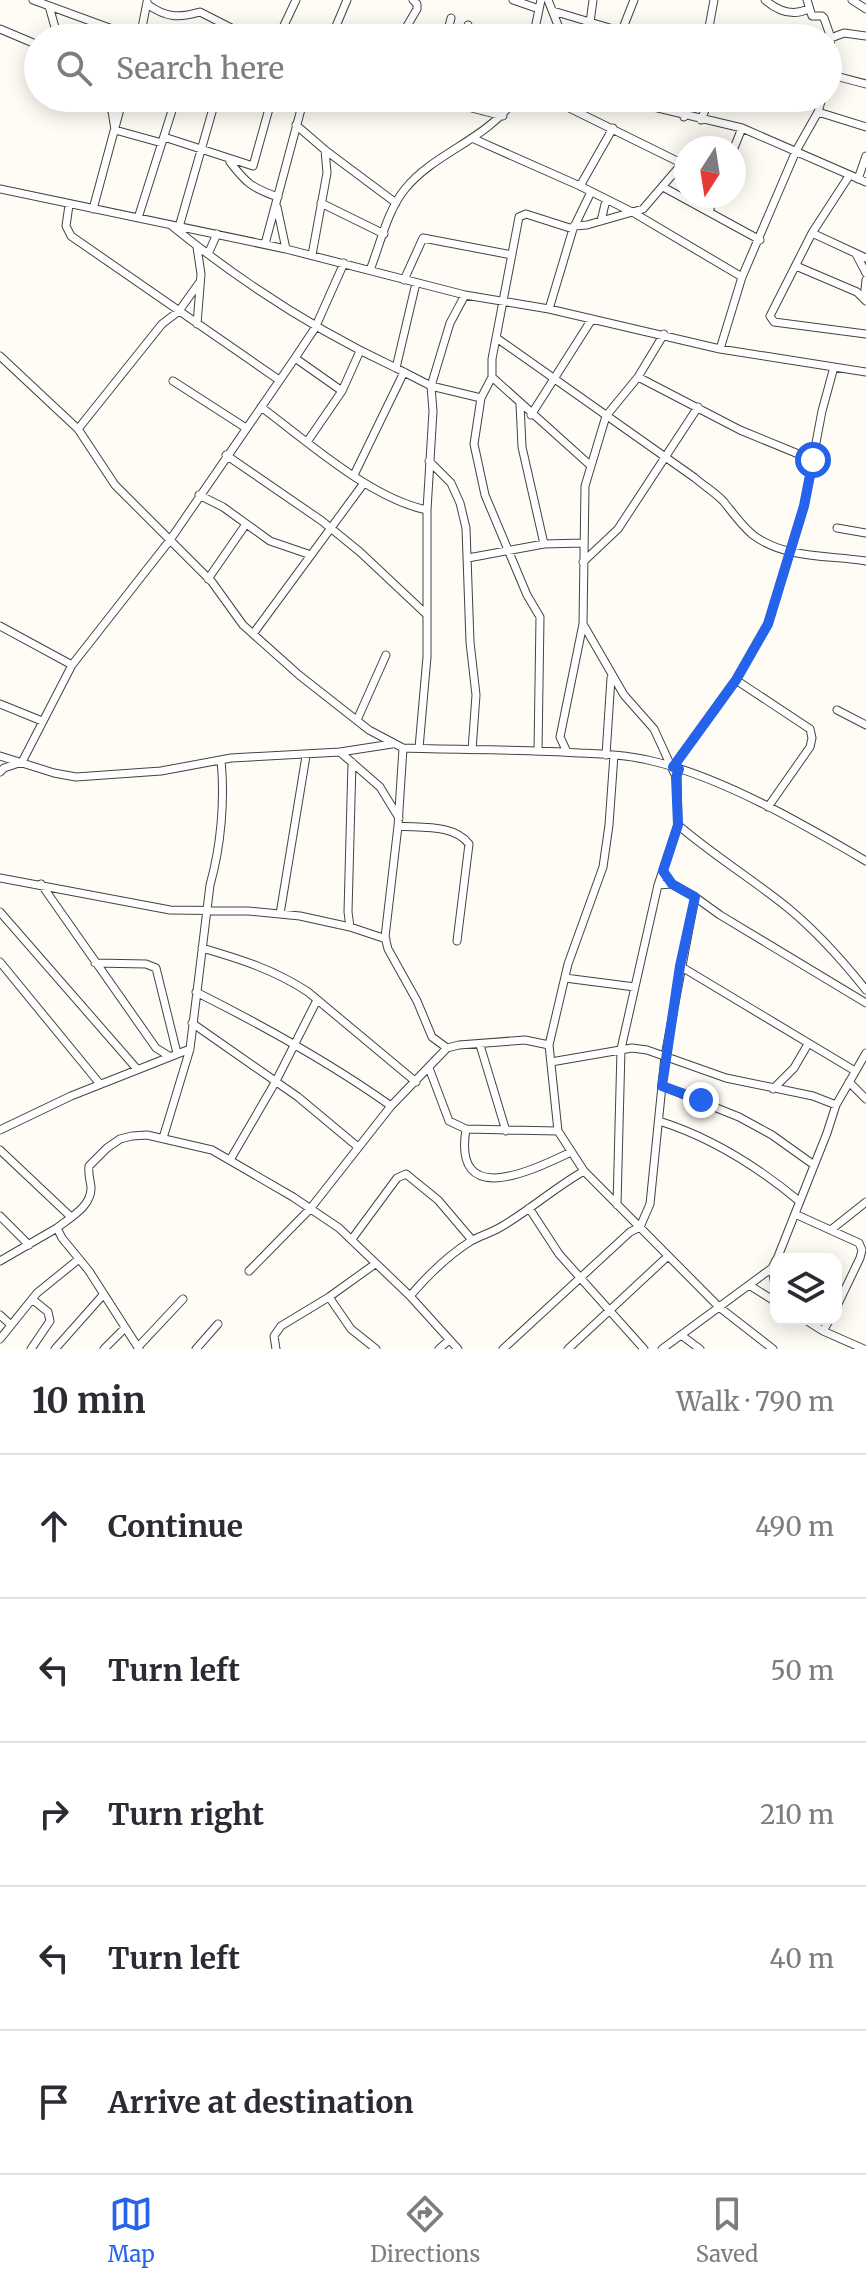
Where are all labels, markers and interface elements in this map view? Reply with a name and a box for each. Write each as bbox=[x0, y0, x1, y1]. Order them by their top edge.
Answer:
search box bbox=[24, 24, 842, 112]
icon: search bbox=[52, 46, 96, 90]
text: Search here bbox=[116, 49, 284, 87]
north arrow bbox=[674, 136, 746, 208]
route start bbox=[795, 442, 831, 478]
route end bbox=[683, 1082, 719, 1118]
map controls bbox=[770, 1253, 842, 1325]
button: layers bbox=[770, 1253, 842, 1325]
text: 10 min bbox=[32, 1380, 146, 1422]
text: Walk · 790 m bbox=[676, 1385, 834, 1418]
icon: ahead bbox=[32, 1504, 76, 1548]
text: Continue bbox=[108, 1507, 243, 1545]
text: 490 m bbox=[755, 1510, 834, 1543]
icon: left bbox=[32, 1648, 76, 1692]
text: Turn left bbox=[108, 1651, 240, 1689]
text: 50 m bbox=[770, 1654, 834, 1687]
icon: right bbox=[32, 1792, 76, 1836]
text: Turn right bbox=[108, 1795, 264, 1833]
text: 210 m bbox=[760, 1798, 834, 1831]
icon: left bbox=[32, 1936, 76, 1980]
text: Turn left bbox=[108, 1939, 240, 1977]
text: 40 m bbox=[770, 1942, 834, 1975]
icon: arrive bbox=[32, 2080, 76, 2124]
text: Arrive at destination bbox=[108, 2083, 414, 2121]
tab: Map bbox=[108, 2192, 155, 2268]
tab: Directions bbox=[370, 2192, 480, 2268]
tab: Saved bbox=[696, 2192, 758, 2268]

